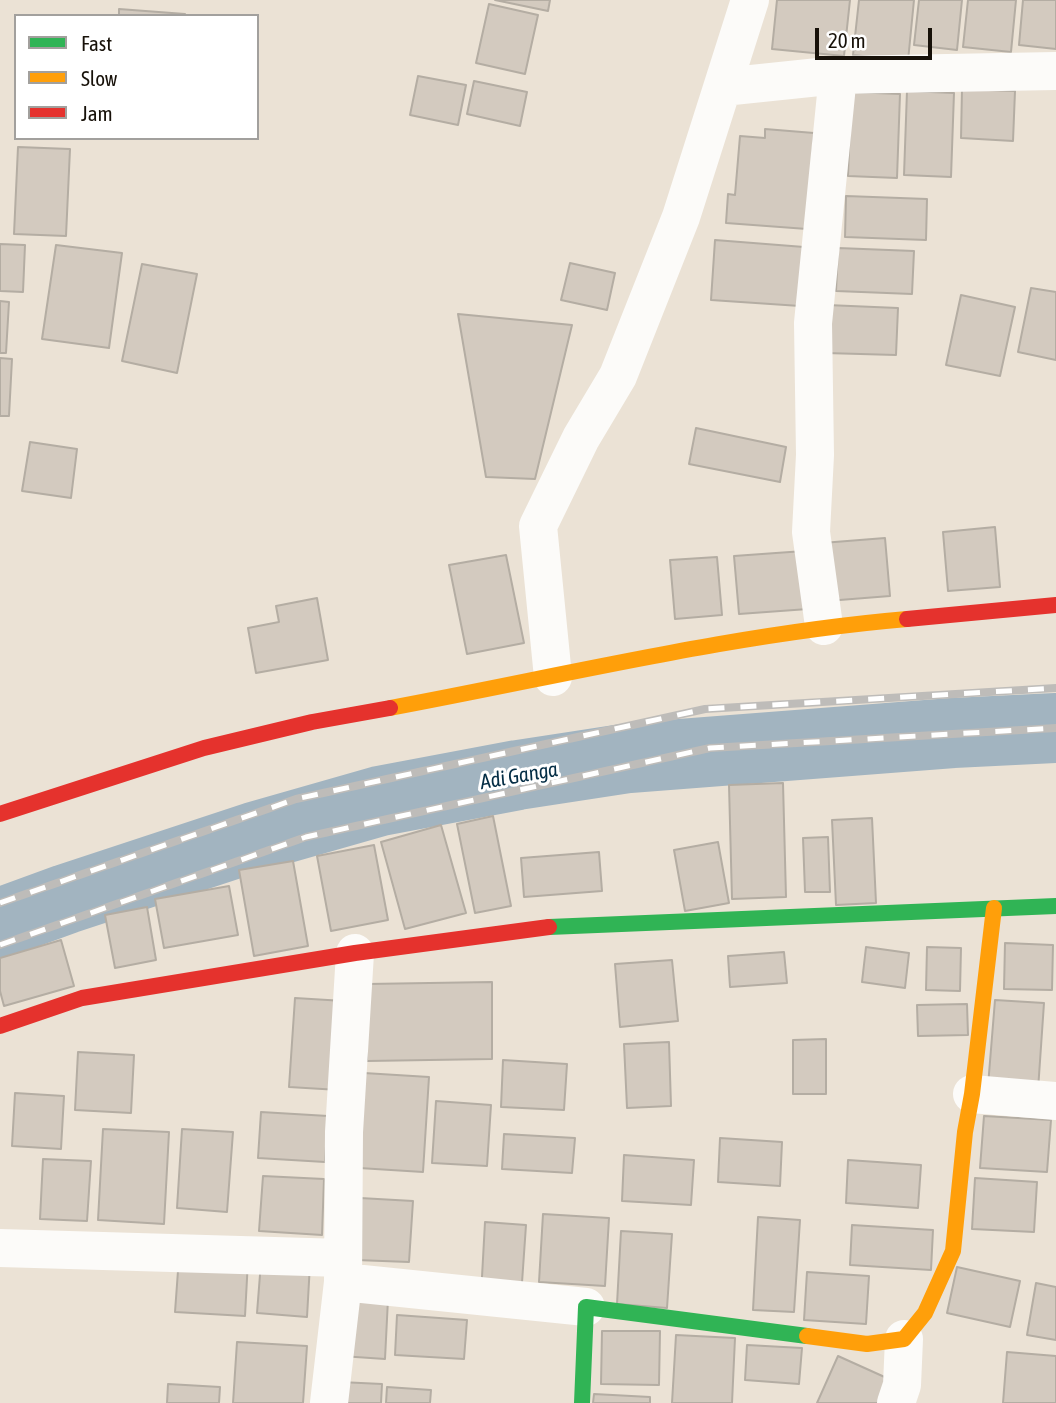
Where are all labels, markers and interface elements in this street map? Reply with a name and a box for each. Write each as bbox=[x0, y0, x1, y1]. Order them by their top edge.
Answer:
legend bbox=[14, 14, 259, 140]
scale bar bbox=[818, 14, 935, 58]
text: 20 m bbox=[828, 28, 866, 52]
text: Fast bbox=[81, 31, 112, 55]
text: Slow bbox=[81, 66, 117, 90]
text: Jam bbox=[81, 101, 113, 125]
water label: Adi Ganga bbox=[478, 757, 560, 795]

